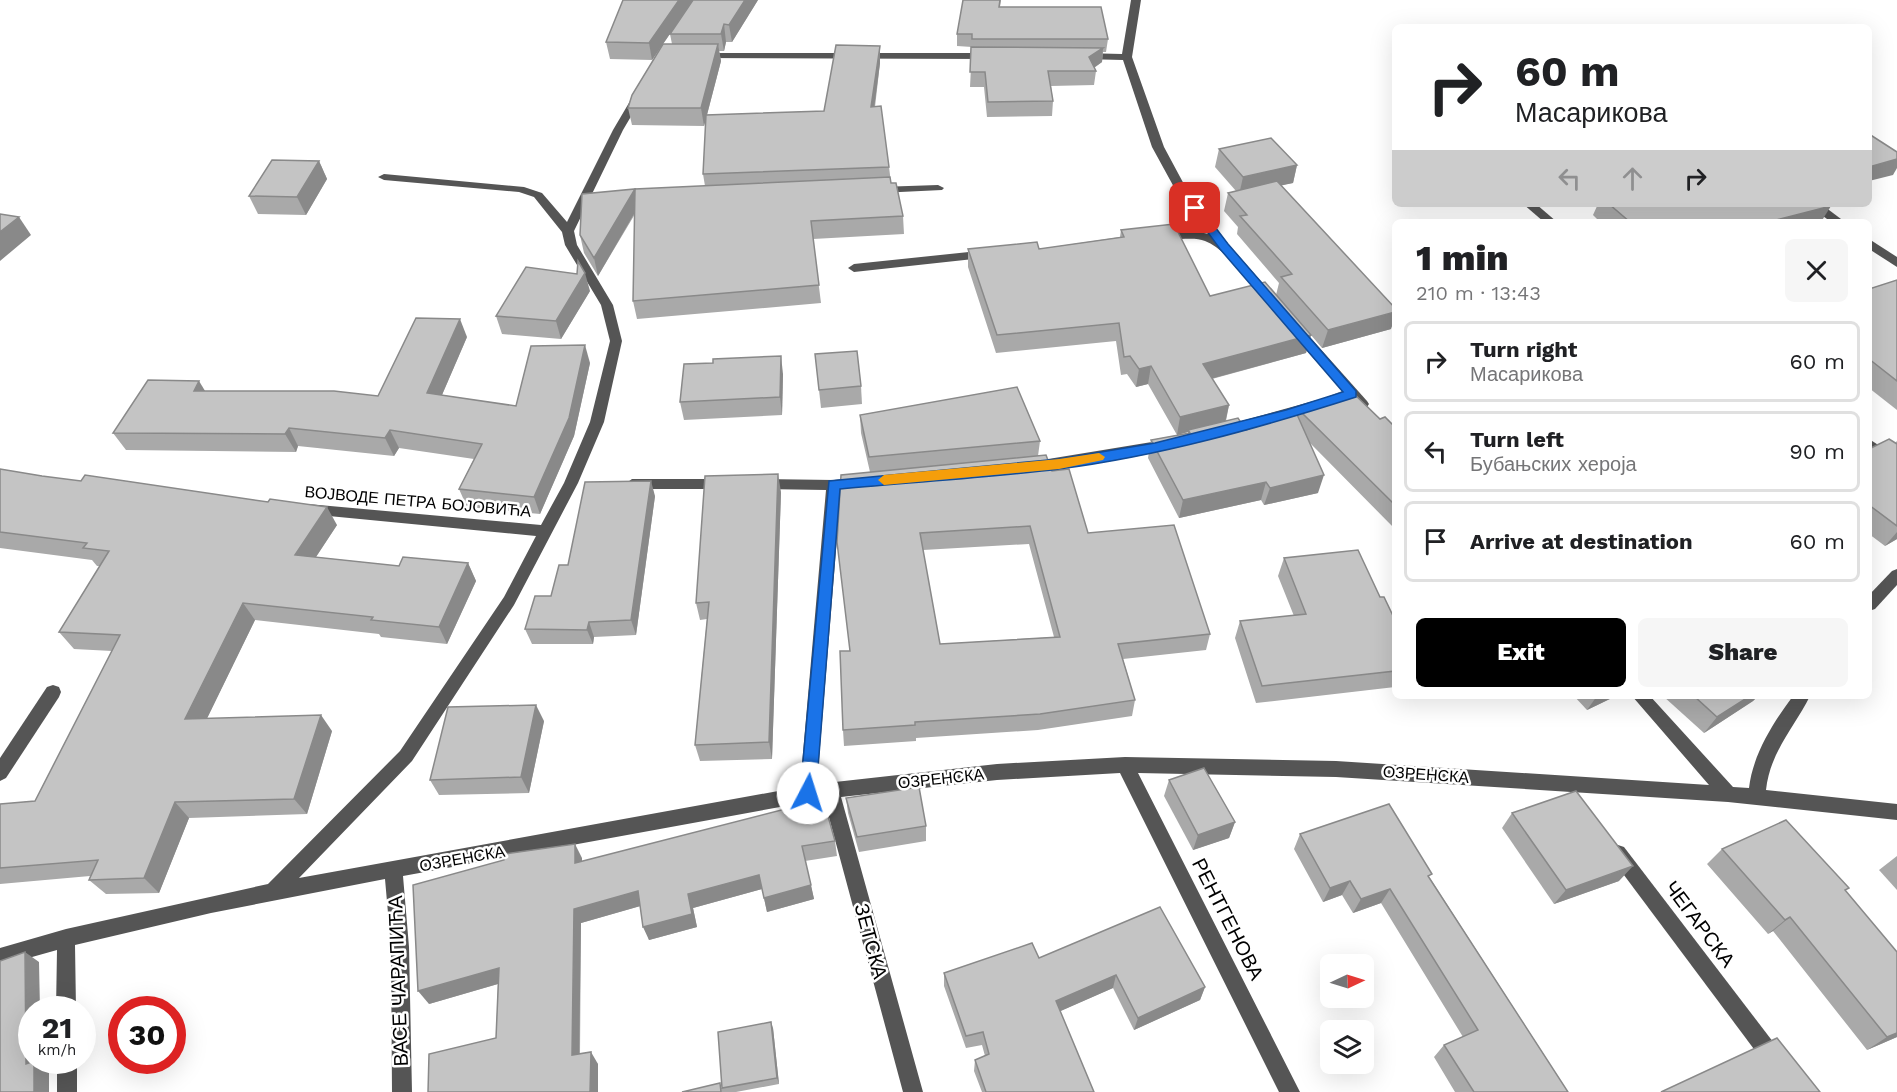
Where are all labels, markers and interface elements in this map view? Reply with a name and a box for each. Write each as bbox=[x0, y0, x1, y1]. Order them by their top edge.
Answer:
text: 60 m bbox=[1515, 47, 1619, 96]
icon: right bbox=[1416, 48, 1494, 126]
text: Масарикова bbox=[1515, 97, 1668, 129]
icon: left bbox=[1553, 162, 1586, 195]
icon: ahead bbox=[1616, 162, 1649, 195]
icon: right bbox=[1679, 162, 1712, 195]
pin bbox=[1169, 182, 1220, 233]
icon: arrive bbox=[1178, 191, 1211, 224]
text: 1 min bbox=[1416, 237, 1509, 279]
button: close bbox=[1785, 239, 1848, 302]
text: 210 m · 13:43 bbox=[1416, 281, 1541, 305]
text: Turn right bbox=[1470, 337, 1577, 362]
icon: right bbox=[1419, 345, 1452, 378]
text: 60 m bbox=[1789, 349, 1845, 374]
text: Масарикова bbox=[1470, 362, 1583, 386]
text: Turn left bbox=[1470, 427, 1564, 452]
icon: left bbox=[1419, 435, 1452, 468]
text: 90 m bbox=[1789, 439, 1845, 464]
text: Бубањских хероја bbox=[1470, 452, 1637, 476]
street label: ВОЈВОДЕ ПЕТРА БОЈОВИЋА bbox=[304, 482, 532, 521]
icon: arrive bbox=[1419, 525, 1452, 558]
text: Arrive at destination bbox=[1470, 529, 1693, 554]
text: 60 m bbox=[1789, 529, 1845, 554]
button: Exit bbox=[1416, 618, 1626, 687]
button: Share bbox=[1638, 618, 1848, 687]
position arrow bbox=[776, 761, 840, 825]
street label: ОЗРЕНСКА bbox=[1382, 762, 1470, 787]
street label: ОЗРЕНСКА bbox=[897, 764, 985, 792]
street label: ОЗРЕНСКА bbox=[418, 842, 507, 875]
street label: РЕНТГЕНОВА bbox=[1187, 854, 1269, 985]
street label: ЧЕГАРСКА bbox=[1660, 876, 1741, 972]
street label: ВАСЕ ЧАРАПИЋА bbox=[383, 894, 413, 1067]
street label: ЗЕТСКА bbox=[849, 901, 893, 982]
north arrow bbox=[1320, 954, 1374, 1008]
map controls bbox=[1320, 954, 1374, 1074]
speed limit sign: 30 bbox=[108, 996, 186, 1074]
text: 21 bbox=[42, 1010, 72, 1045]
button: layers bbox=[1320, 1020, 1374, 1074]
text: km/h bbox=[38, 1041, 76, 1059]

